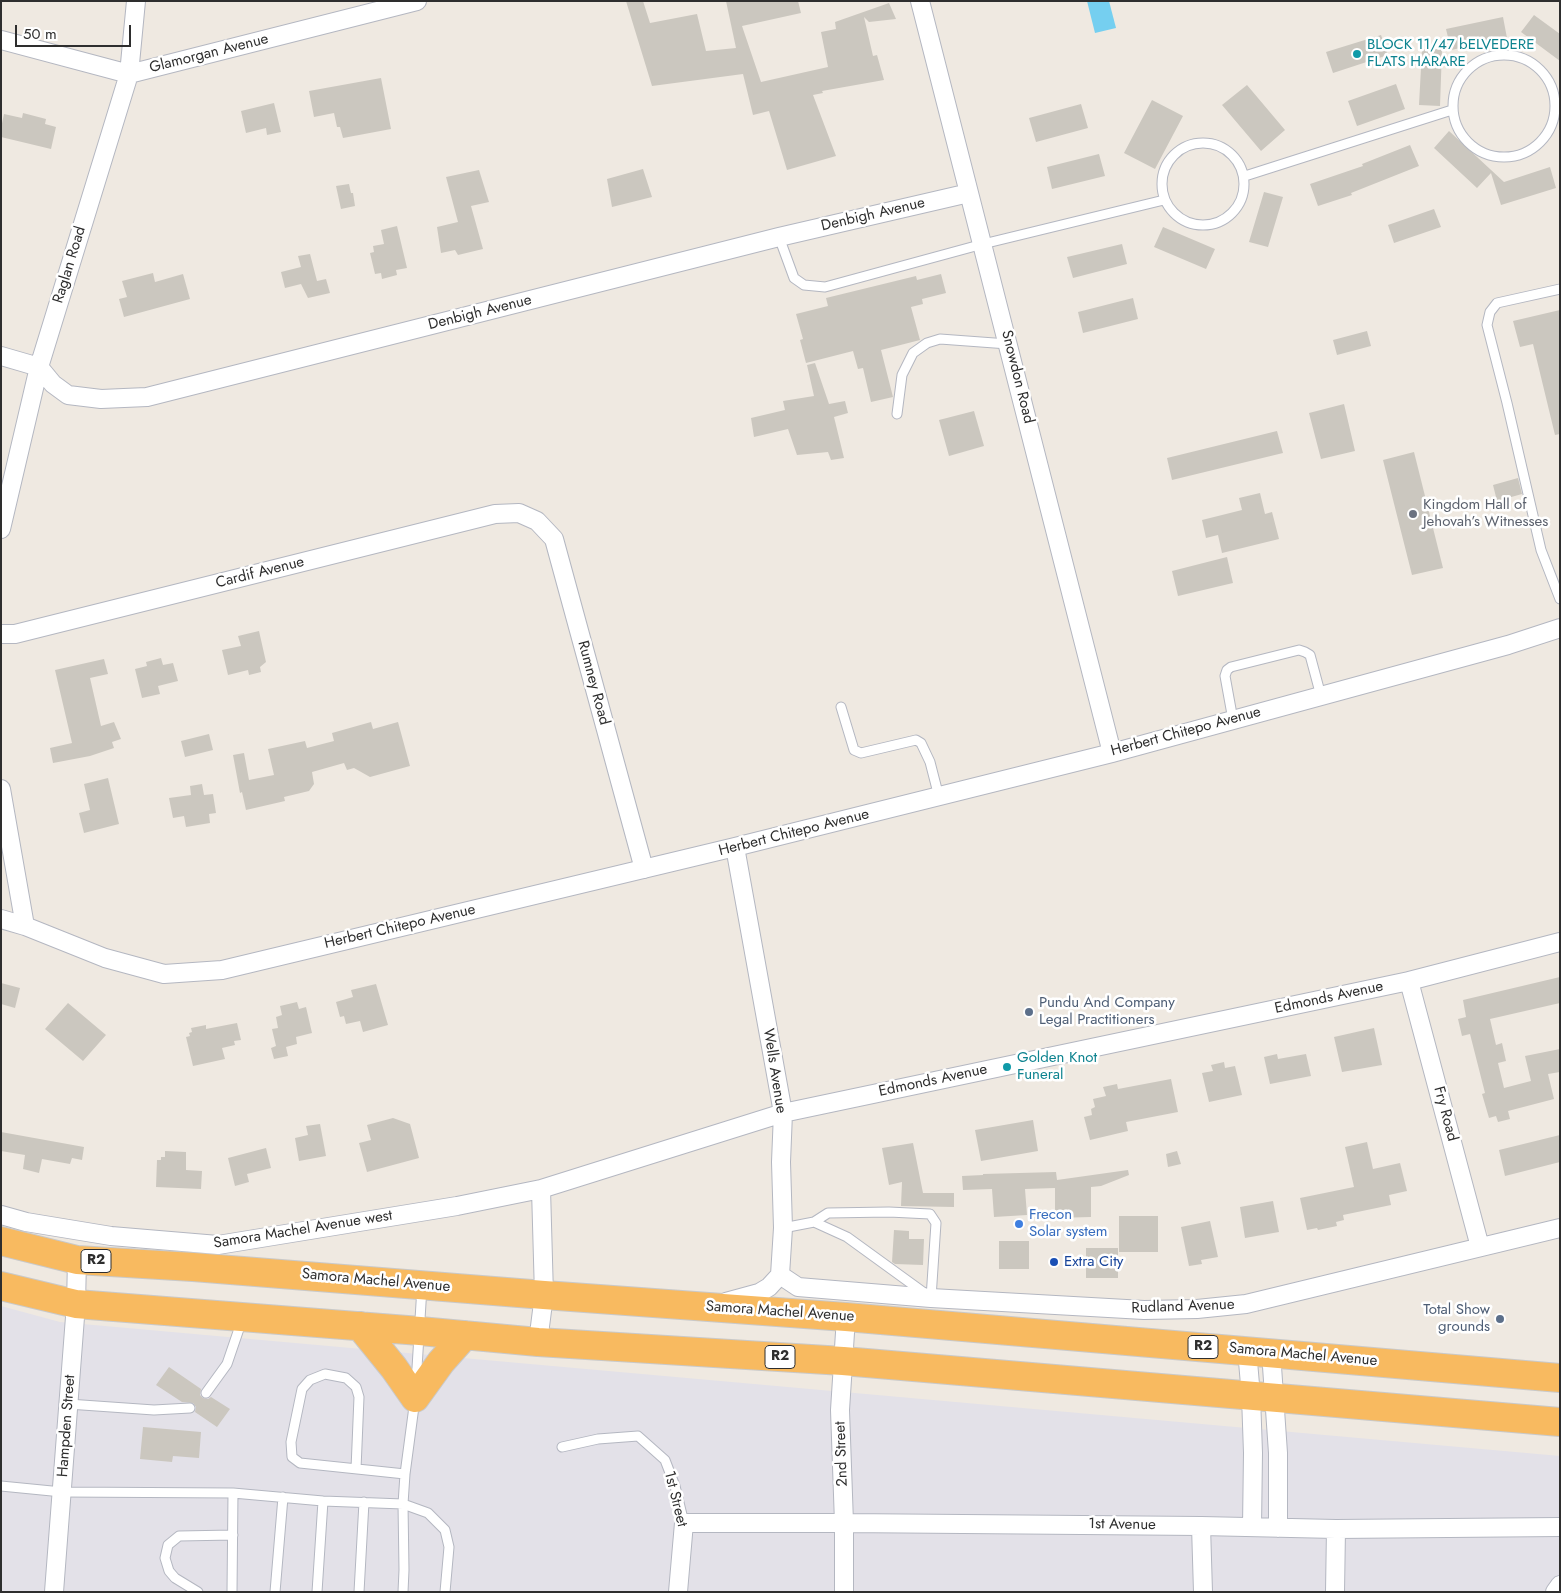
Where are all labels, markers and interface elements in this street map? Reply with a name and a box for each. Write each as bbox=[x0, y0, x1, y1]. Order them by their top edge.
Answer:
scale bar bbox=[18, 15, 134, 47]
text: 50 m bbox=[23, 23, 57, 45]
street label: Glamorgan Avenue bbox=[148, 31, 270, 77]
place label: BLOCK 11/47 bELVEDERE FLATS HARARE bbox=[1367, 36, 1534, 71]
marker: BLOCK 11/47 bELVEDERE FLATS HARARE bbox=[1351, 48, 1363, 60]
street label: Denbigh Avenue bbox=[819, 194, 927, 236]
street label: Raglan Road bbox=[50, 224, 90, 306]
street label: Denbigh Avenue bbox=[426, 291, 534, 335]
street label: Snowdon Road bbox=[997, 328, 1037, 426]
place label: Kingdom Hall of Jehovah’s Witnesses bbox=[1423, 496, 1548, 531]
marker: Kingdom Hall of Jehovah’s Witnesses bbox=[1407, 508, 1419, 520]
street label: Cardif Avenue bbox=[214, 553, 306, 593]
street label: Rumney Road bbox=[573, 639, 613, 727]
street label: Herbert Chitepo Avenue bbox=[1109, 703, 1263, 761]
street label: Herbert Chitepo Avenue bbox=[717, 806, 871, 860]
street label: Herbert Chitepo Avenue bbox=[323, 901, 477, 953]
street label: Edmonds Avenue bbox=[1273, 978, 1385, 1018]
place label: Pundu And Company Legal Practitioners bbox=[1039, 994, 1175, 1029]
marker: Pundu And Company Legal Practitioners bbox=[1023, 1006, 1035, 1018]
street label: Wells Avenue bbox=[758, 1027, 790, 1115]
place label: Golden Knot Funeral bbox=[1017, 1049, 1097, 1084]
street label: Edmonds Avenue bbox=[877, 1061, 989, 1101]
marker: Golden Knot Funeral bbox=[1001, 1061, 1013, 1073]
street label: Fry Road bbox=[1429, 1085, 1461, 1143]
place label: Frecon Solar system bbox=[1029, 1206, 1107, 1241]
street label: Samora Machel Avenue west bbox=[212, 1207, 394, 1253]
marker: Frecon Solar system bbox=[1013, 1218, 1025, 1230]
road number: R2 bbox=[81, 1250, 111, 1272]
place label: Extra City bbox=[1064, 1253, 1123, 1271]
marker: Extra City bbox=[1048, 1256, 1060, 1268]
street label: Samora Machel Avenue bbox=[301, 1266, 451, 1296]
street label: Rudland Avenue bbox=[1131, 1296, 1235, 1318]
street label: Samora Machel Avenue bbox=[705, 1298, 855, 1326]
place label: Total Show grounds bbox=[1423, 1301, 1490, 1336]
marker: Total Show grounds bbox=[1494, 1313, 1506, 1325]
road number: R2 bbox=[1188, 1335, 1218, 1358]
street label: Samora Machel Avenue bbox=[1228, 1340, 1378, 1370]
road number: R2 bbox=[765, 1345, 795, 1368]
street label: Hampden Street bbox=[54, 1374, 80, 1478]
street label: 2nd Street bbox=[832, 1421, 852, 1487]
street label: 1st Street bbox=[659, 1469, 691, 1529]
street label: 1st Avenue bbox=[1088, 1515, 1156, 1535]

